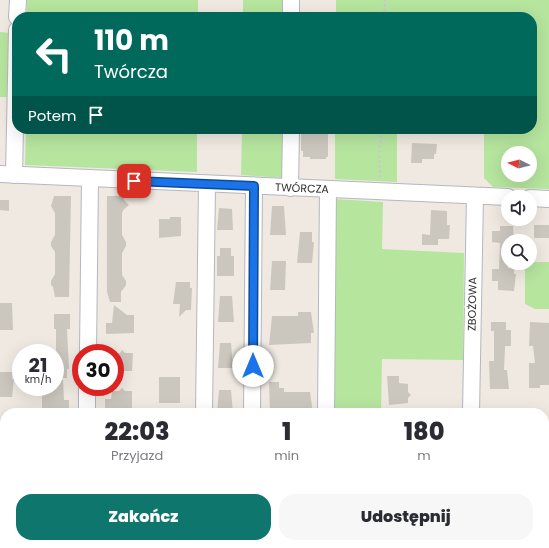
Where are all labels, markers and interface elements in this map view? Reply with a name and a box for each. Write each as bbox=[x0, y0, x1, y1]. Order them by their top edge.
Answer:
text: 110 m bbox=[94, 21, 169, 60]
icon: left bbox=[28, 28, 80, 80]
text: Twórcza bbox=[94, 59, 168, 84]
icon: arrive bbox=[85, 104, 107, 126]
text: Potem bbox=[28, 105, 77, 126]
north arrow bbox=[501, 146, 537, 182]
map controls bbox=[501, 146, 537, 270]
pin bbox=[117, 164, 151, 198]
icon: arrive bbox=[123, 170, 145, 192]
street label: TWÓRCZA bbox=[275, 179, 330, 197]
button: sound bbox=[501, 190, 537, 226]
button: search bbox=[501, 234, 537, 270]
street label: ZBOŻOWA bbox=[464, 276, 480, 331]
speed limit sign: 30 bbox=[72, 344, 124, 396]
position arrow bbox=[232, 345, 274, 387]
text: 21 bbox=[29, 351, 47, 379]
text: km/h bbox=[25, 372, 51, 387]
text: 22:03 bbox=[105, 415, 170, 448]
text: 1 bbox=[282, 415, 291, 448]
text: 180 bbox=[404, 415, 444, 448]
text: Przyjazd bbox=[111, 446, 163, 465]
text: min bbox=[274, 446, 299, 465]
text: m bbox=[417, 446, 431, 465]
button: Zakończ bbox=[16, 494, 271, 540]
button: Udostępnij bbox=[279, 494, 533, 540]

